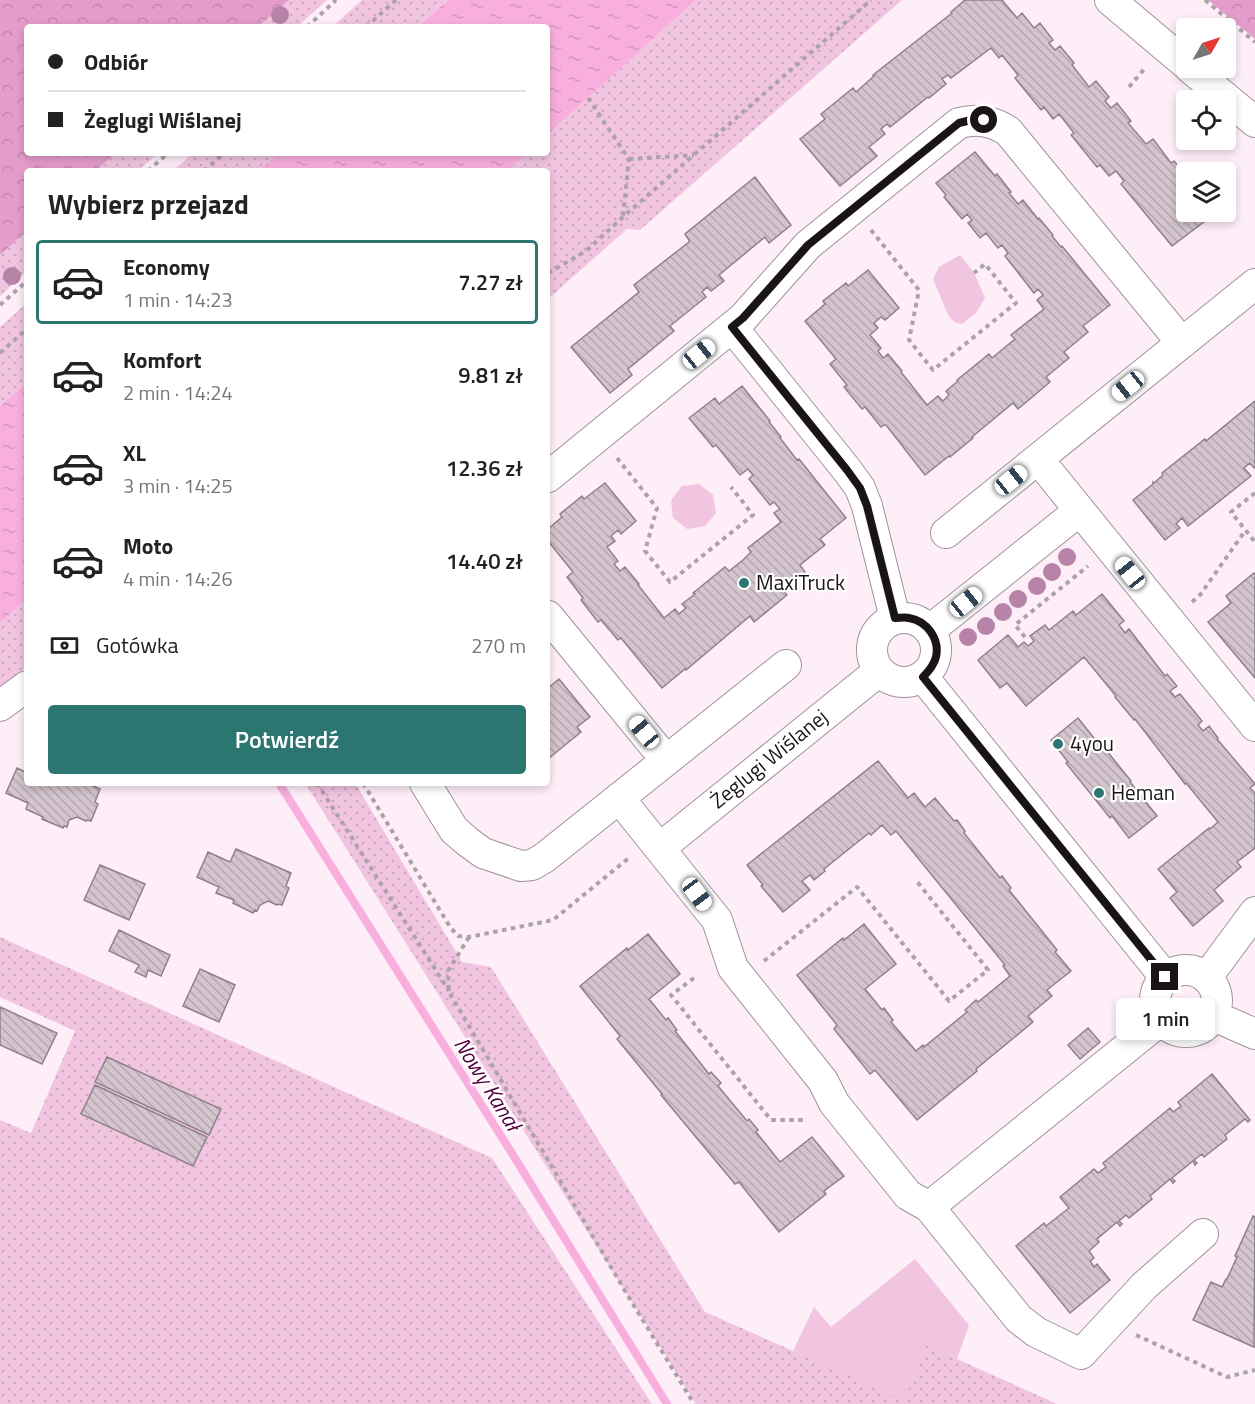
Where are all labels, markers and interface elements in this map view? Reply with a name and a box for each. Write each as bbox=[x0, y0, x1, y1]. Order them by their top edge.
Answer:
north arrow bbox=[1176, 18, 1236, 78]
map controls bbox=[1176, 18, 1236, 222]
text: Odbiór bbox=[84, 45, 148, 79]
button: locate bbox=[1176, 90, 1236, 150]
text: Żeglugi Wiślanej bbox=[84, 103, 242, 137]
route start bbox=[970, 106, 997, 133]
button: layers bbox=[1176, 162, 1236, 222]
text: Wybierz przejazd bbox=[48, 183, 249, 224]
text: Economy bbox=[123, 250, 210, 284]
icon: car bbox=[51, 255, 105, 309]
text: 7.27 zł bbox=[458, 265, 523, 299]
text: 1 min · 14:23 bbox=[123, 284, 233, 315]
car bbox=[679, 336, 719, 372]
text: Komfort bbox=[123, 343, 202, 377]
icon: car bbox=[51, 348, 105, 402]
text: 9.81 zł bbox=[458, 358, 523, 392]
car bbox=[1108, 368, 1148, 404]
text: 2 min · 14:24 bbox=[123, 377, 233, 408]
text: XL bbox=[123, 436, 146, 470]
icon: car bbox=[51, 441, 105, 495]
text: 12.36 zł bbox=[446, 451, 523, 485]
car bbox=[991, 462, 1031, 498]
text: 3 min · 14:25 bbox=[123, 470, 233, 501]
text: Moto bbox=[123, 529, 173, 563]
icon: car bbox=[51, 534, 105, 588]
text: 14.40 zł bbox=[446, 544, 523, 578]
car bbox=[1112, 553, 1148, 593]
text: 4 min · 14:26 bbox=[123, 563, 233, 594]
place label: MaxiTruck bbox=[756, 566, 845, 598]
marker: MaxiTruck bbox=[737, 576, 751, 590]
car bbox=[946, 584, 986, 620]
text: Gotówka bbox=[96, 628, 179, 662]
icon: cash bbox=[48, 629, 81, 662]
text: 270 m bbox=[471, 630, 526, 661]
street label: Żeglugi Wiślanej bbox=[703, 701, 834, 816]
button: Potwierdź bbox=[48, 705, 526, 774]
car bbox=[626, 712, 662, 752]
place label: 4you bbox=[1070, 727, 1114, 759]
marker: 4you bbox=[1051, 737, 1065, 751]
place label: Heman bbox=[1111, 776, 1175, 808]
marker: Heman bbox=[1092, 786, 1106, 800]
car bbox=[679, 874, 715, 914]
route end bbox=[1151, 963, 1178, 990]
callout: 1 min bbox=[1116, 998, 1214, 1040]
text: 1 min bbox=[1141, 1003, 1190, 1034]
water label: Nowy Kanał bbox=[446, 1030, 531, 1139]

